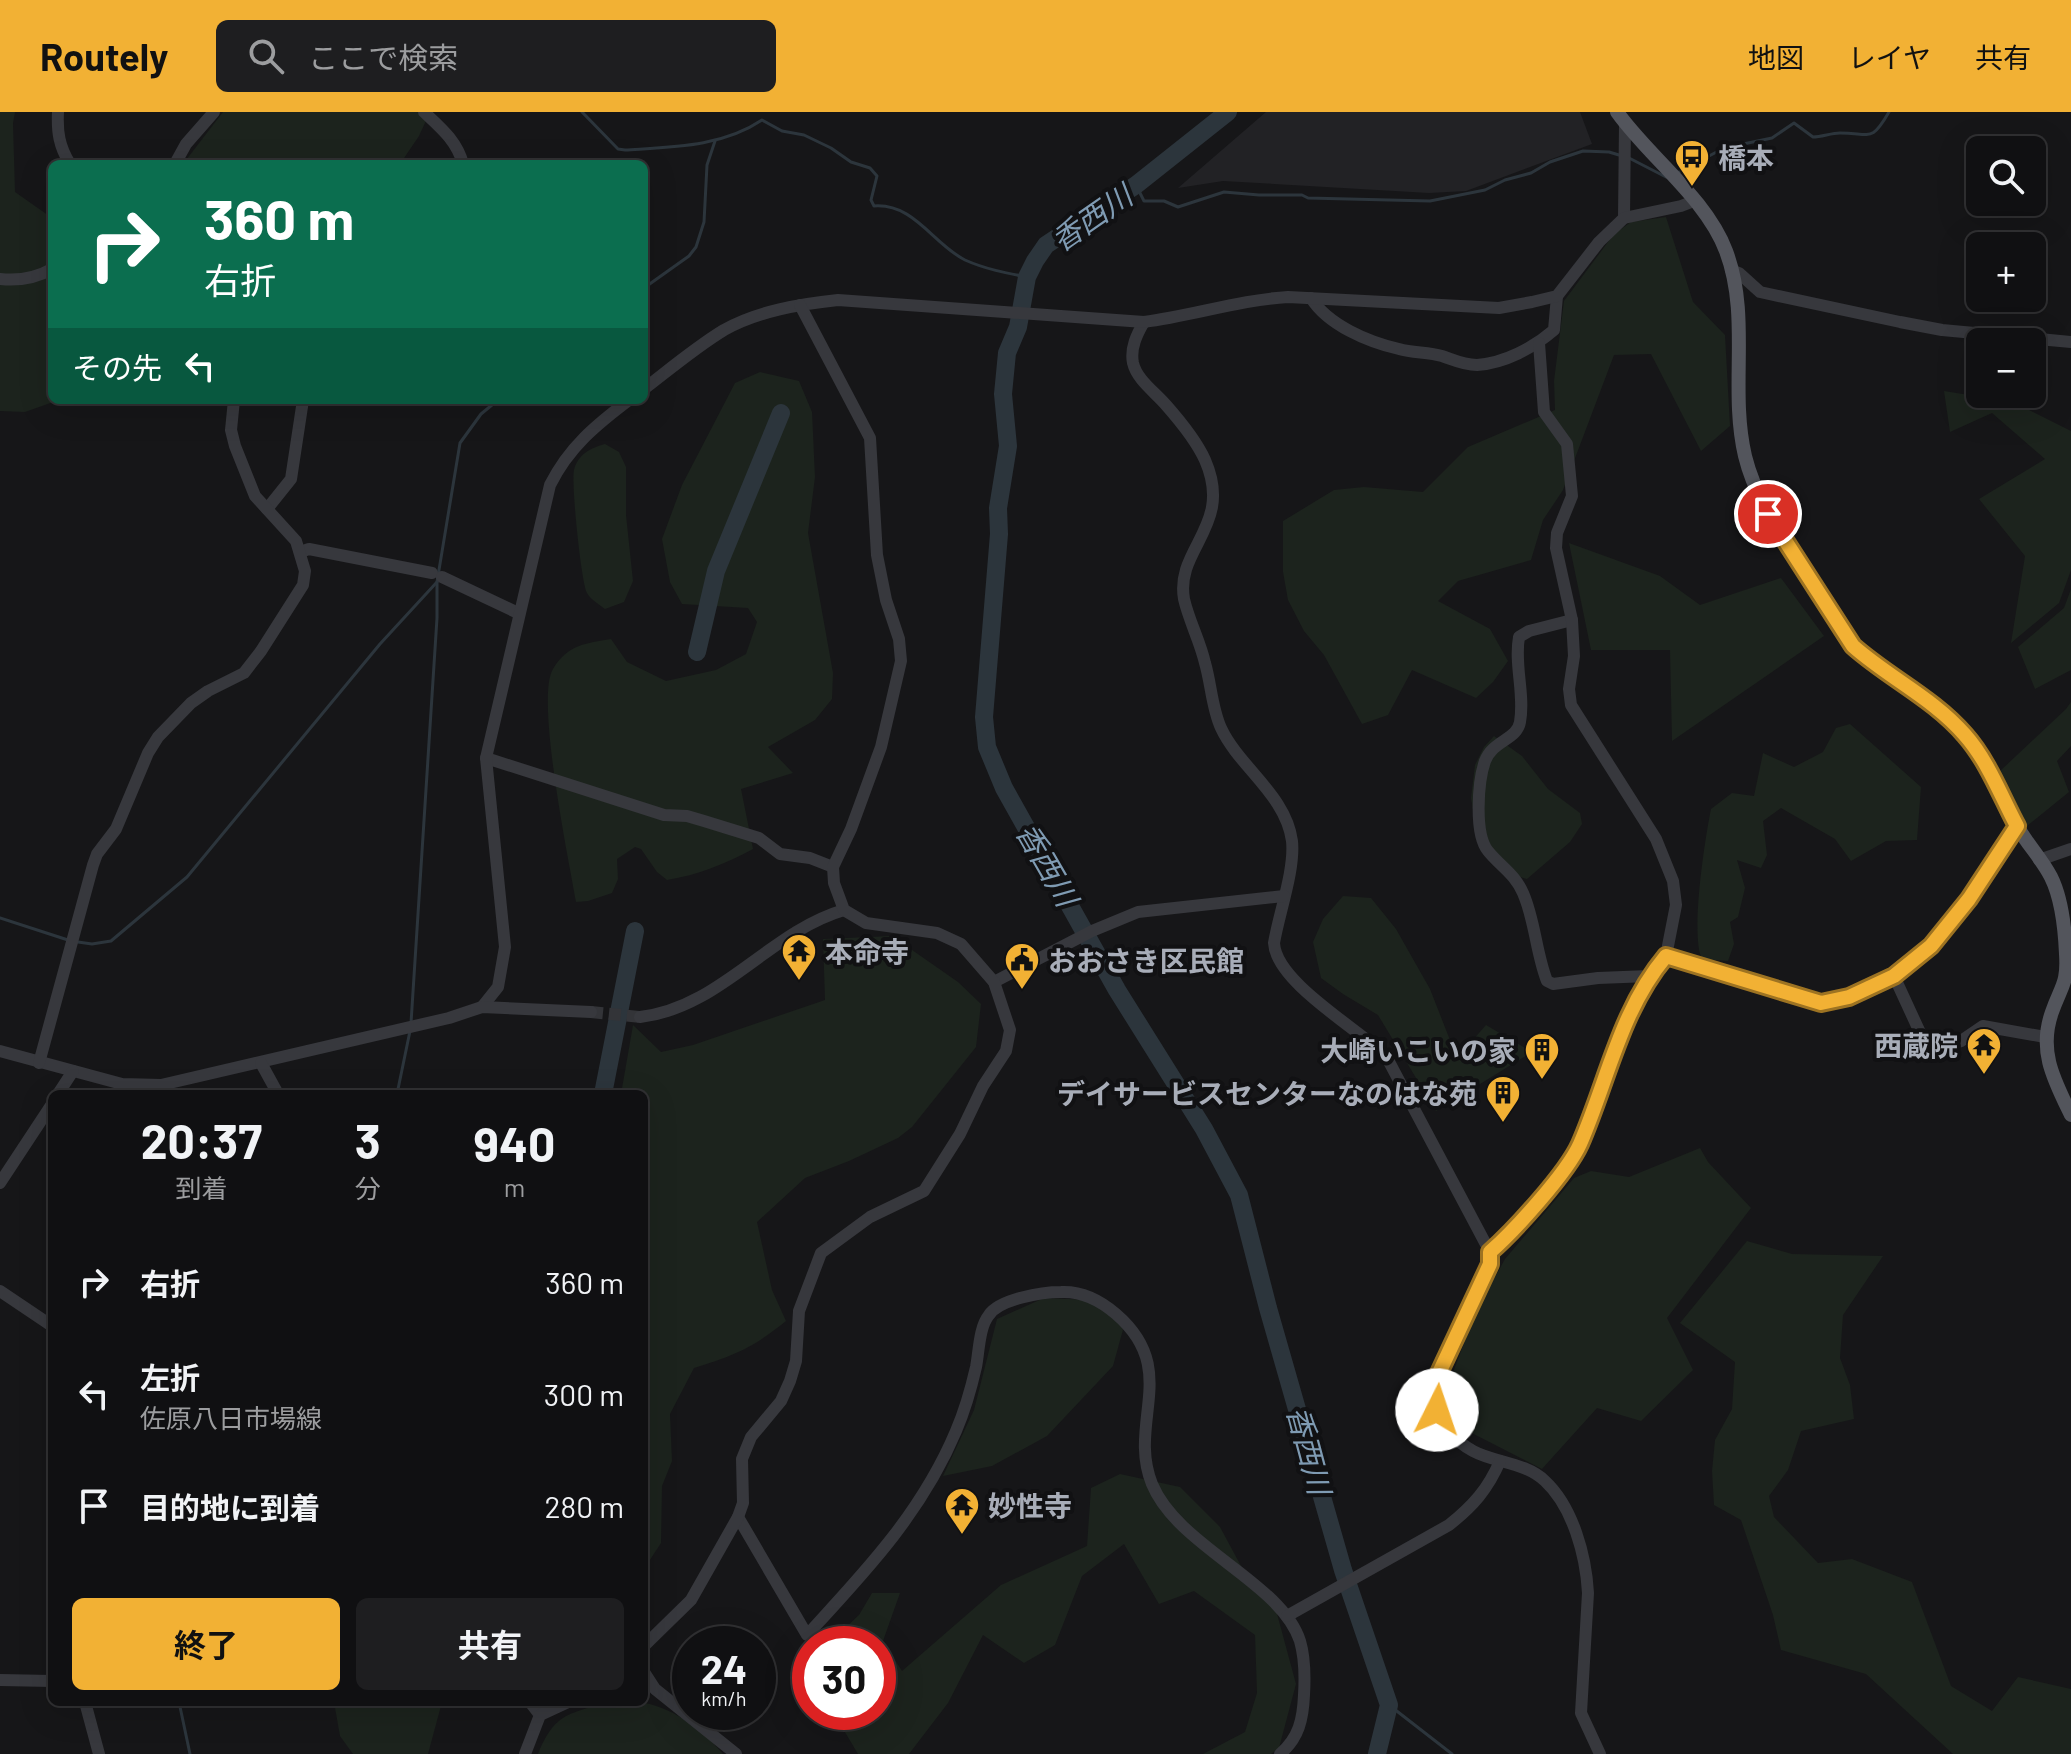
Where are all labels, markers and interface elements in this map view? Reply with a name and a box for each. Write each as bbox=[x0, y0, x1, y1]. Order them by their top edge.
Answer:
search box bbox=[216, 20, 776, 92]
text: Routely bbox=[40, 33, 168, 79]
icon: search bbox=[244, 34, 288, 78]
text: ここで検索 bbox=[308, 39, 458, 75]
text: 地図 bbox=[1748, 40, 1804, 74]
text: レイヤ bbox=[1848, 40, 1931, 74]
text: 共有 bbox=[1975, 40, 2031, 74]
map controls bbox=[1966, 136, 2046, 408]
button: search bbox=[1966, 136, 2046, 216]
bus stop icon: 橋本 bbox=[1673, 138, 1711, 188]
place label: 橋本 bbox=[1718, 140, 1774, 174]
water label: 香西川 bbox=[1044, 175, 1141, 258]
text: 360 m bbox=[204, 184, 354, 251]
icon: right bbox=[72, 192, 176, 296]
button: + bbox=[1966, 232, 2046, 312]
text: 右折 bbox=[204, 258, 276, 301]
button: − bbox=[1966, 328, 2046, 408]
icon: left bbox=[178, 344, 222, 388]
text: その先 bbox=[72, 349, 162, 385]
pin bbox=[1734, 480, 1802, 548]
icon: arrive bbox=[1746, 492, 1790, 536]
water label: 香西川 bbox=[1010, 816, 1088, 915]
temple icon: 本命寺 bbox=[780, 932, 818, 982]
place label: 本命寺 bbox=[825, 934, 909, 968]
public building icon: おおさき区民館 bbox=[1003, 941, 1041, 991]
place label: おおさき区民館 bbox=[1048, 943, 1244, 977]
temple icon: 西蔵院 bbox=[1965, 1026, 2003, 1076]
place label: 西蔵院 bbox=[1874, 1028, 1958, 1062]
building icon: 大崎いこいの家 bbox=[1523, 1031, 1561, 1081]
place label: 大崎いこいの家 bbox=[1320, 1033, 1516, 1067]
building icon: デイサービスセンターなのはな苑 bbox=[1484, 1074, 1522, 1124]
place label: デイサービスセンターなのはな苑 bbox=[1057, 1076, 1477, 1110]
text: 20:37 bbox=[141, 1111, 262, 1169]
text: 3 bbox=[355, 1111, 381, 1169]
text: 940 bbox=[473, 1114, 555, 1172]
text: m bbox=[504, 1171, 525, 1202]
text: 到着 bbox=[175, 1172, 227, 1203]
text: 分 bbox=[355, 1172, 381, 1203]
icon: right bbox=[72, 1260, 116, 1304]
text: 360 m bbox=[545, 1264, 624, 1300]
text: 右折 bbox=[140, 1265, 200, 1301]
text: 左折 bbox=[140, 1359, 200, 1395]
position arrow bbox=[1395, 1368, 1479, 1452]
icon: left bbox=[72, 1372, 116, 1416]
text: 300 m bbox=[544, 1376, 624, 1412]
text: 佐原八日市場線 bbox=[140, 1402, 322, 1433]
water label: 香西川 bbox=[1281, 1402, 1340, 1501]
icon: arrive bbox=[72, 1484, 116, 1528]
temple icon: 妙性寺 bbox=[943, 1486, 981, 1536]
text: 280 m bbox=[545, 1488, 624, 1524]
place label: 妙性寺 bbox=[988, 1488, 1072, 1522]
text: 目的地に到着 bbox=[140, 1489, 320, 1525]
button: 終了 bbox=[72, 1598, 340, 1690]
button: 共有 bbox=[356, 1598, 624, 1690]
speed limit sign: 30 bbox=[792, 1626, 896, 1730]
text: 24 bbox=[701, 1644, 747, 1692]
text: km/h bbox=[701, 1686, 747, 1710]

